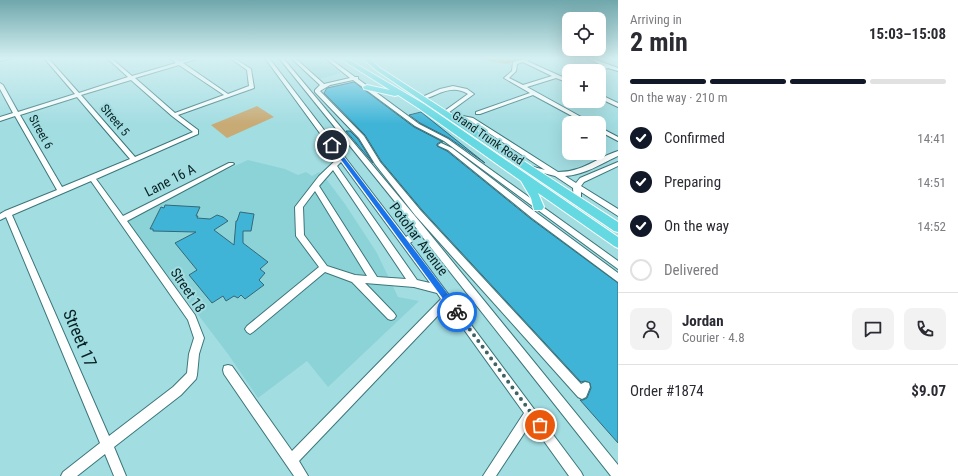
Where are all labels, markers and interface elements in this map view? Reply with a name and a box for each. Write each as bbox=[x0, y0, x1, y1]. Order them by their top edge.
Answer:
map controls bbox=[562, 12, 606, 160]
button: locate bbox=[562, 12, 606, 56]
text: Arriving in bbox=[630, 12, 682, 27]
text: 15:03–15:08 bbox=[869, 25, 946, 43]
text: 2 min bbox=[630, 27, 688, 57]
button: + bbox=[562, 64, 606, 108]
text: On the way · 210 m bbox=[630, 90, 727, 105]
street label: Street 5 bbox=[98, 101, 132, 139]
street label: Grand Trunk Road bbox=[450, 108, 526, 168]
street label: Street 6 bbox=[26, 113, 56, 152]
button: − bbox=[562, 116, 606, 160]
icon: check bbox=[630, 127, 652, 149]
pin bbox=[315, 128, 349, 162]
text: Confirmed bbox=[664, 129, 725, 147]
text: 14:41 bbox=[917, 131, 946, 146]
icon: home bbox=[321, 134, 343, 156]
street label: Lane 16 A bbox=[142, 160, 198, 200]
icon: check bbox=[630, 171, 652, 193]
text: Preparing bbox=[664, 173, 721, 191]
text: 14:51 bbox=[917, 175, 946, 190]
street label: Potohar Avenue bbox=[386, 199, 452, 279]
icon: check bbox=[630, 215, 652, 237]
text: On the way bbox=[664, 217, 729, 235]
text: 14:52 bbox=[917, 219, 946, 234]
text: Delivered bbox=[664, 261, 719, 279]
street label: Street 18 bbox=[167, 265, 209, 315]
courier bbox=[437, 292, 477, 332]
icon: bike bbox=[446, 301, 468, 323]
street label: Street 17 bbox=[59, 306, 101, 370]
button: person bbox=[630, 308, 672, 350]
button: chat bbox=[852, 308, 894, 350]
button: phone bbox=[904, 308, 946, 350]
text: Jordan bbox=[682, 312, 724, 330]
text: Courier · 4.8 bbox=[682, 330, 745, 345]
text: Order #1874 bbox=[630, 382, 704, 400]
text: $9.07 bbox=[911, 382, 946, 400]
pin bbox=[523, 408, 557, 442]
icon: bag bbox=[529, 414, 551, 436]

